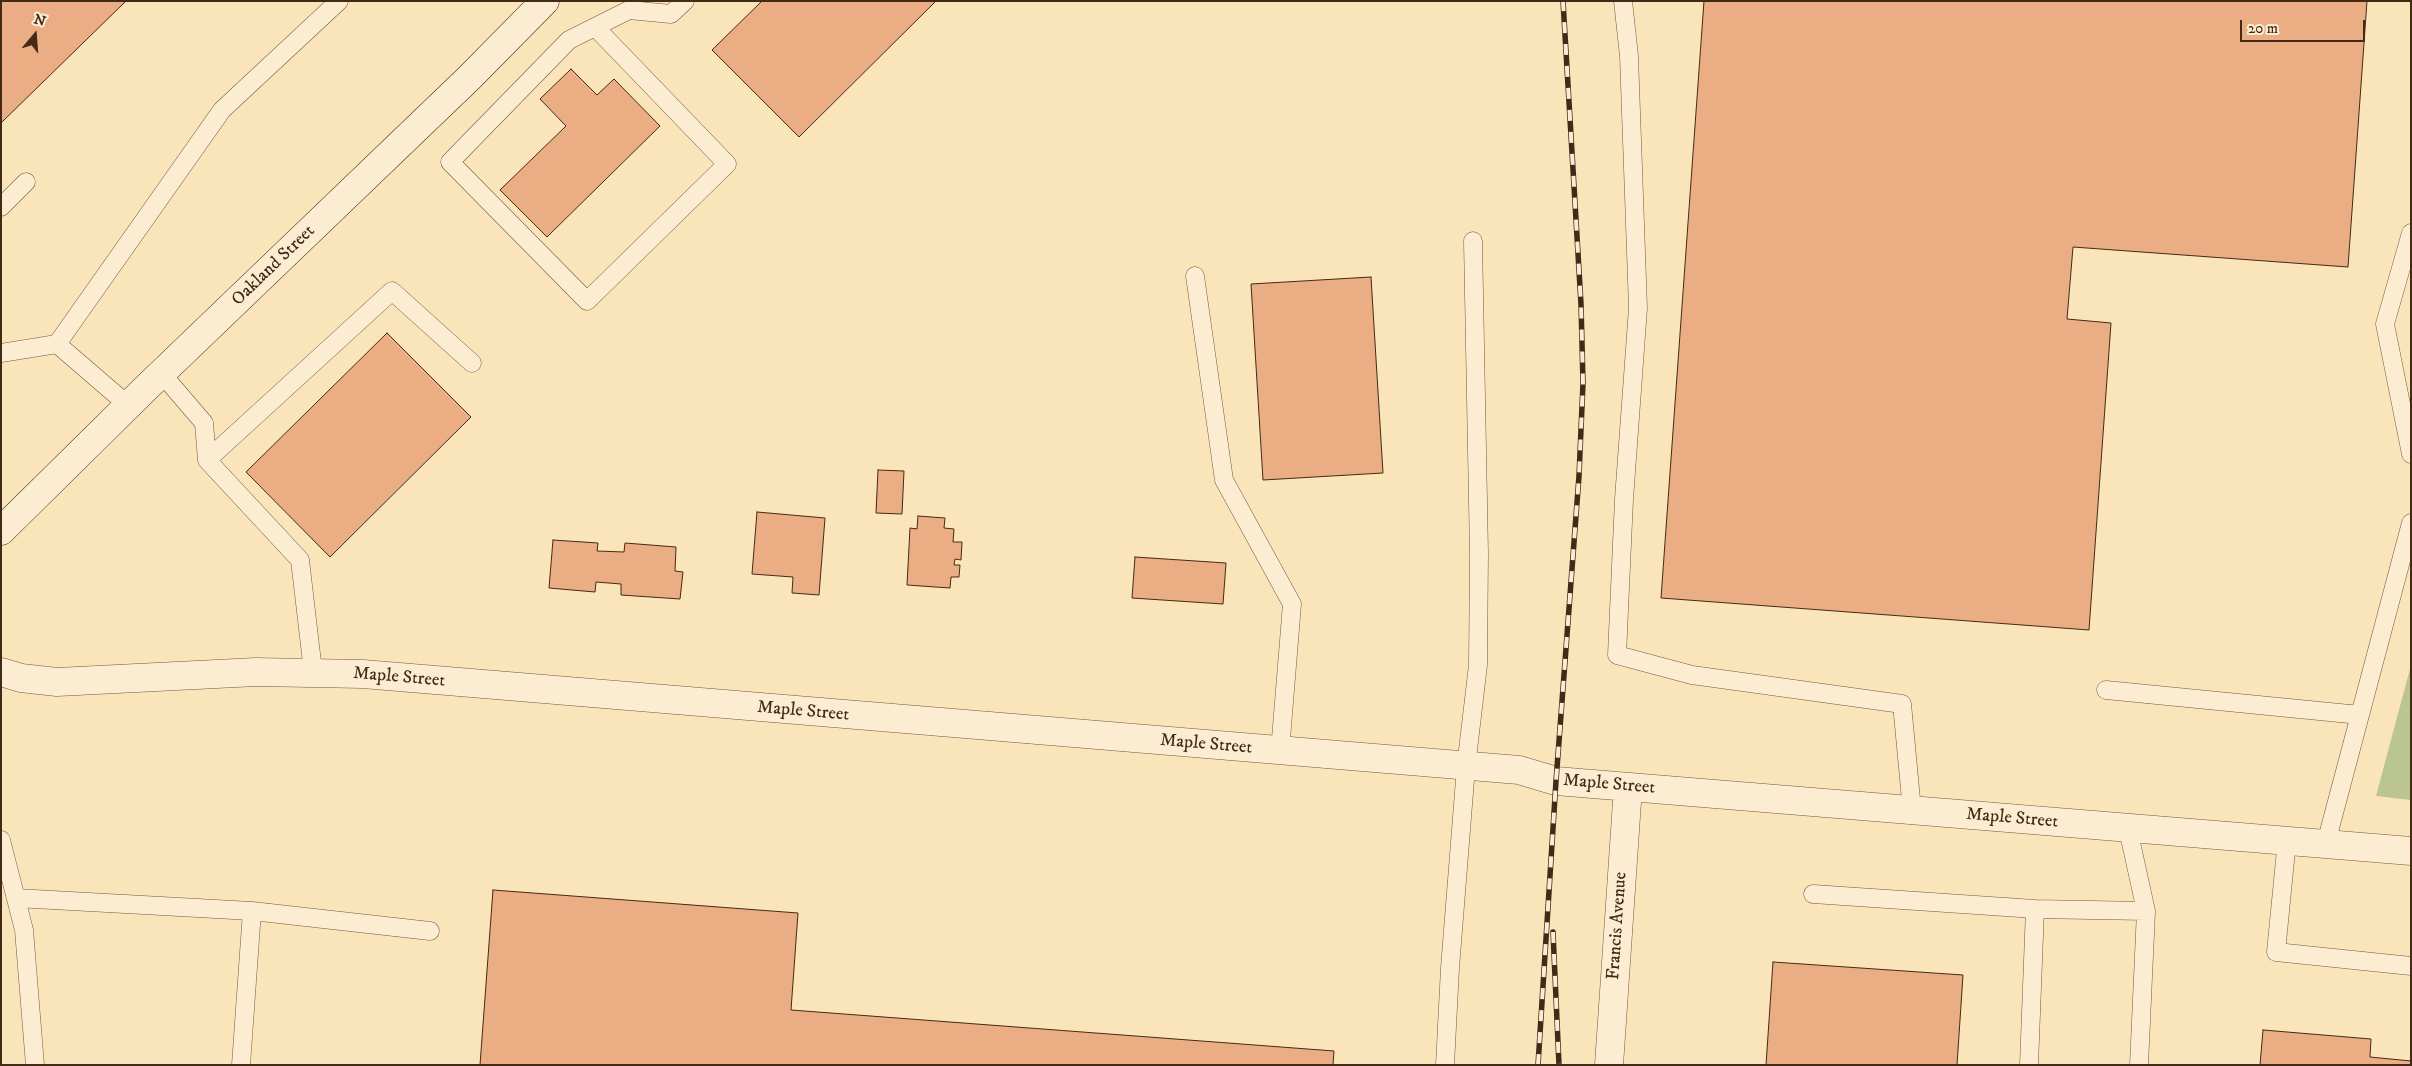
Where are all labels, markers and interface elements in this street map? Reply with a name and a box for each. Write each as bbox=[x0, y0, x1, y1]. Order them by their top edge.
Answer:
north arrow bbox=[10, 10, 60, 60]
text: N bbox=[31, 10, 48, 31]
scale bar bbox=[2242, 10, 2367, 42]
text: 20 m bbox=[2248, 19, 2278, 38]
street label: Oakland Street bbox=[228, 221, 320, 311]
street label: Maple Street bbox=[352, 663, 446, 693]
street label: Maple Street bbox=[756, 697, 850, 727]
street label: Maple Street bbox=[1159, 730, 1253, 760]
street label: Maple Street bbox=[1562, 770, 1656, 800]
street label: Maple Street bbox=[1965, 804, 2059, 834]
street label: Francis Avenue bbox=[1603, 871, 1633, 981]

